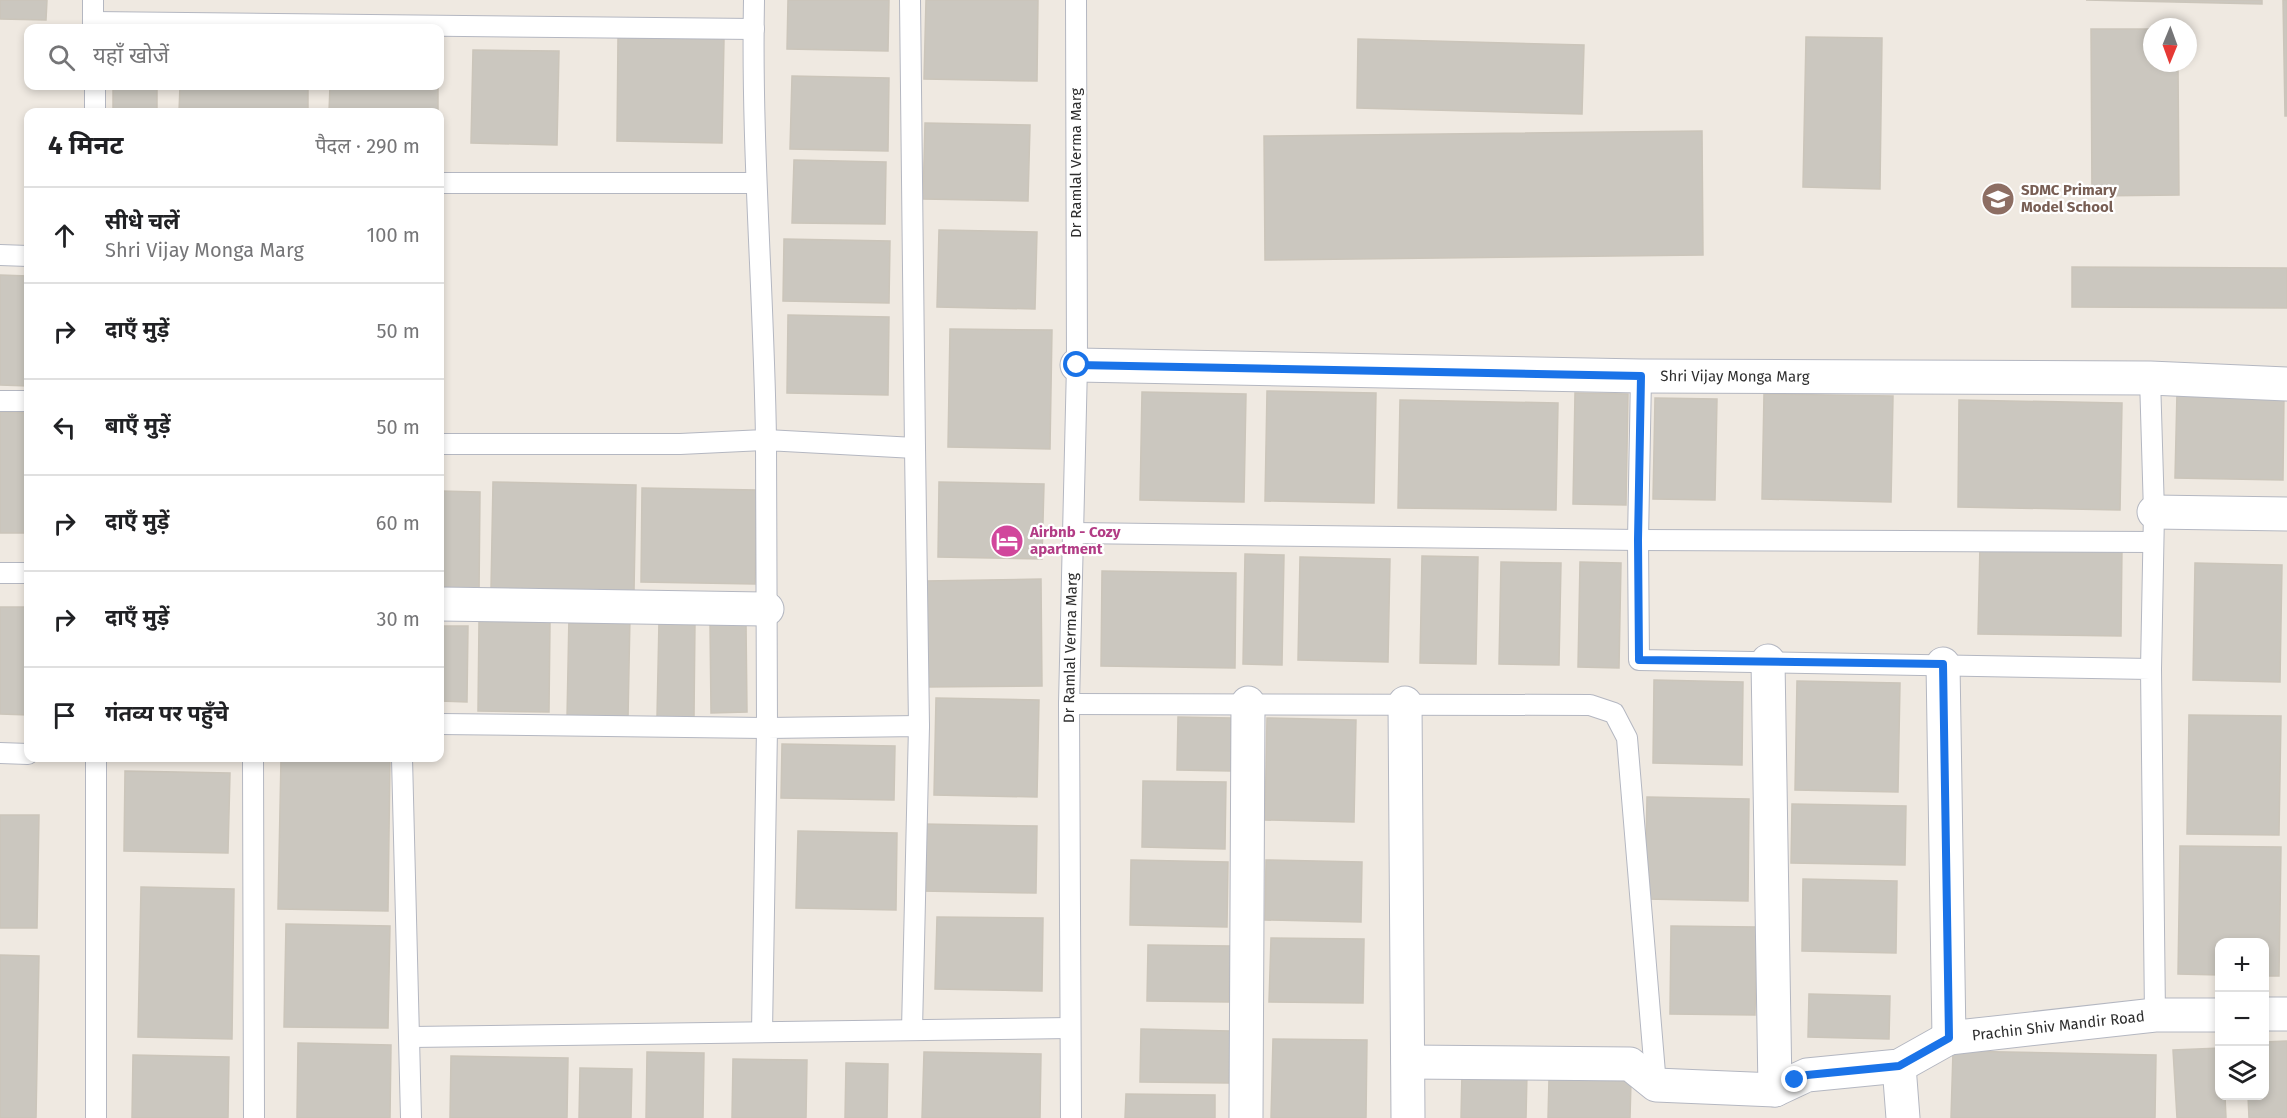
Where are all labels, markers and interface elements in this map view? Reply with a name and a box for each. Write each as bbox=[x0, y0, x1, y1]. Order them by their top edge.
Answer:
north arrow bbox=[2143, 18, 2197, 72]
search box bbox=[24, 24, 444, 90]
icon: search bbox=[45, 41, 78, 74]
text: यहाँ खोजें bbox=[93, 42, 169, 69]
street label: Dr Ramlal Verma Marg bbox=[1067, 88, 1085, 238]
text: 4 मिनट bbox=[48, 130, 123, 161]
text: पैदल · 290 m bbox=[315, 134, 420, 158]
school or university icon: SDMC Primary Model School bbox=[1980, 181, 2016, 217]
place label: SDMC Primary Model School bbox=[2021, 181, 2117, 216]
text: सीधे चलें bbox=[105, 208, 180, 235]
icon: ahead bbox=[48, 219, 81, 252]
text: 100 m bbox=[367, 223, 420, 247]
text: Shri Vijay Monga Marg bbox=[105, 238, 304, 262]
icon: right bbox=[48, 315, 81, 348]
text: दाएँ मुड़ें bbox=[105, 316, 169, 343]
text: 50 m bbox=[376, 319, 420, 343]
route start bbox=[1063, 351, 1089, 377]
street label: Shri Vijay Monga Marg bbox=[1660, 367, 1810, 386]
icon: left bbox=[48, 411, 81, 444]
text: बाएँ मुड़ें bbox=[105, 412, 171, 439]
text: 50 m bbox=[376, 415, 420, 439]
icon: right bbox=[48, 507, 81, 540]
text: दाएँ मुड़ें bbox=[105, 508, 169, 535]
text: 60 m bbox=[376, 511, 420, 535]
hotel icon: Airbnb - Cozy apartment bbox=[989, 523, 1025, 559]
place label: Airbnb - Cozy apartment bbox=[1029, 523, 1121, 558]
street label: Dr Ramlal Verma Marg bbox=[1060, 572, 1081, 723]
icon: right bbox=[48, 603, 81, 636]
text: दाएँ मुड़ें bbox=[105, 604, 169, 631]
text: 30 m bbox=[376, 607, 420, 631]
icon: arrive bbox=[48, 699, 81, 732]
text: गंतव्य पर पहुँचे bbox=[105, 700, 229, 727]
map controls bbox=[2215, 938, 2269, 1100]
button: + bbox=[2215, 938, 2269, 992]
button: − bbox=[2215, 992, 2269, 1046]
street label: Prachin Shiv Mandir Road bbox=[1971, 1007, 2146, 1044]
button: layers bbox=[2215, 1046, 2269, 1100]
route end bbox=[1781, 1066, 1807, 1092]

